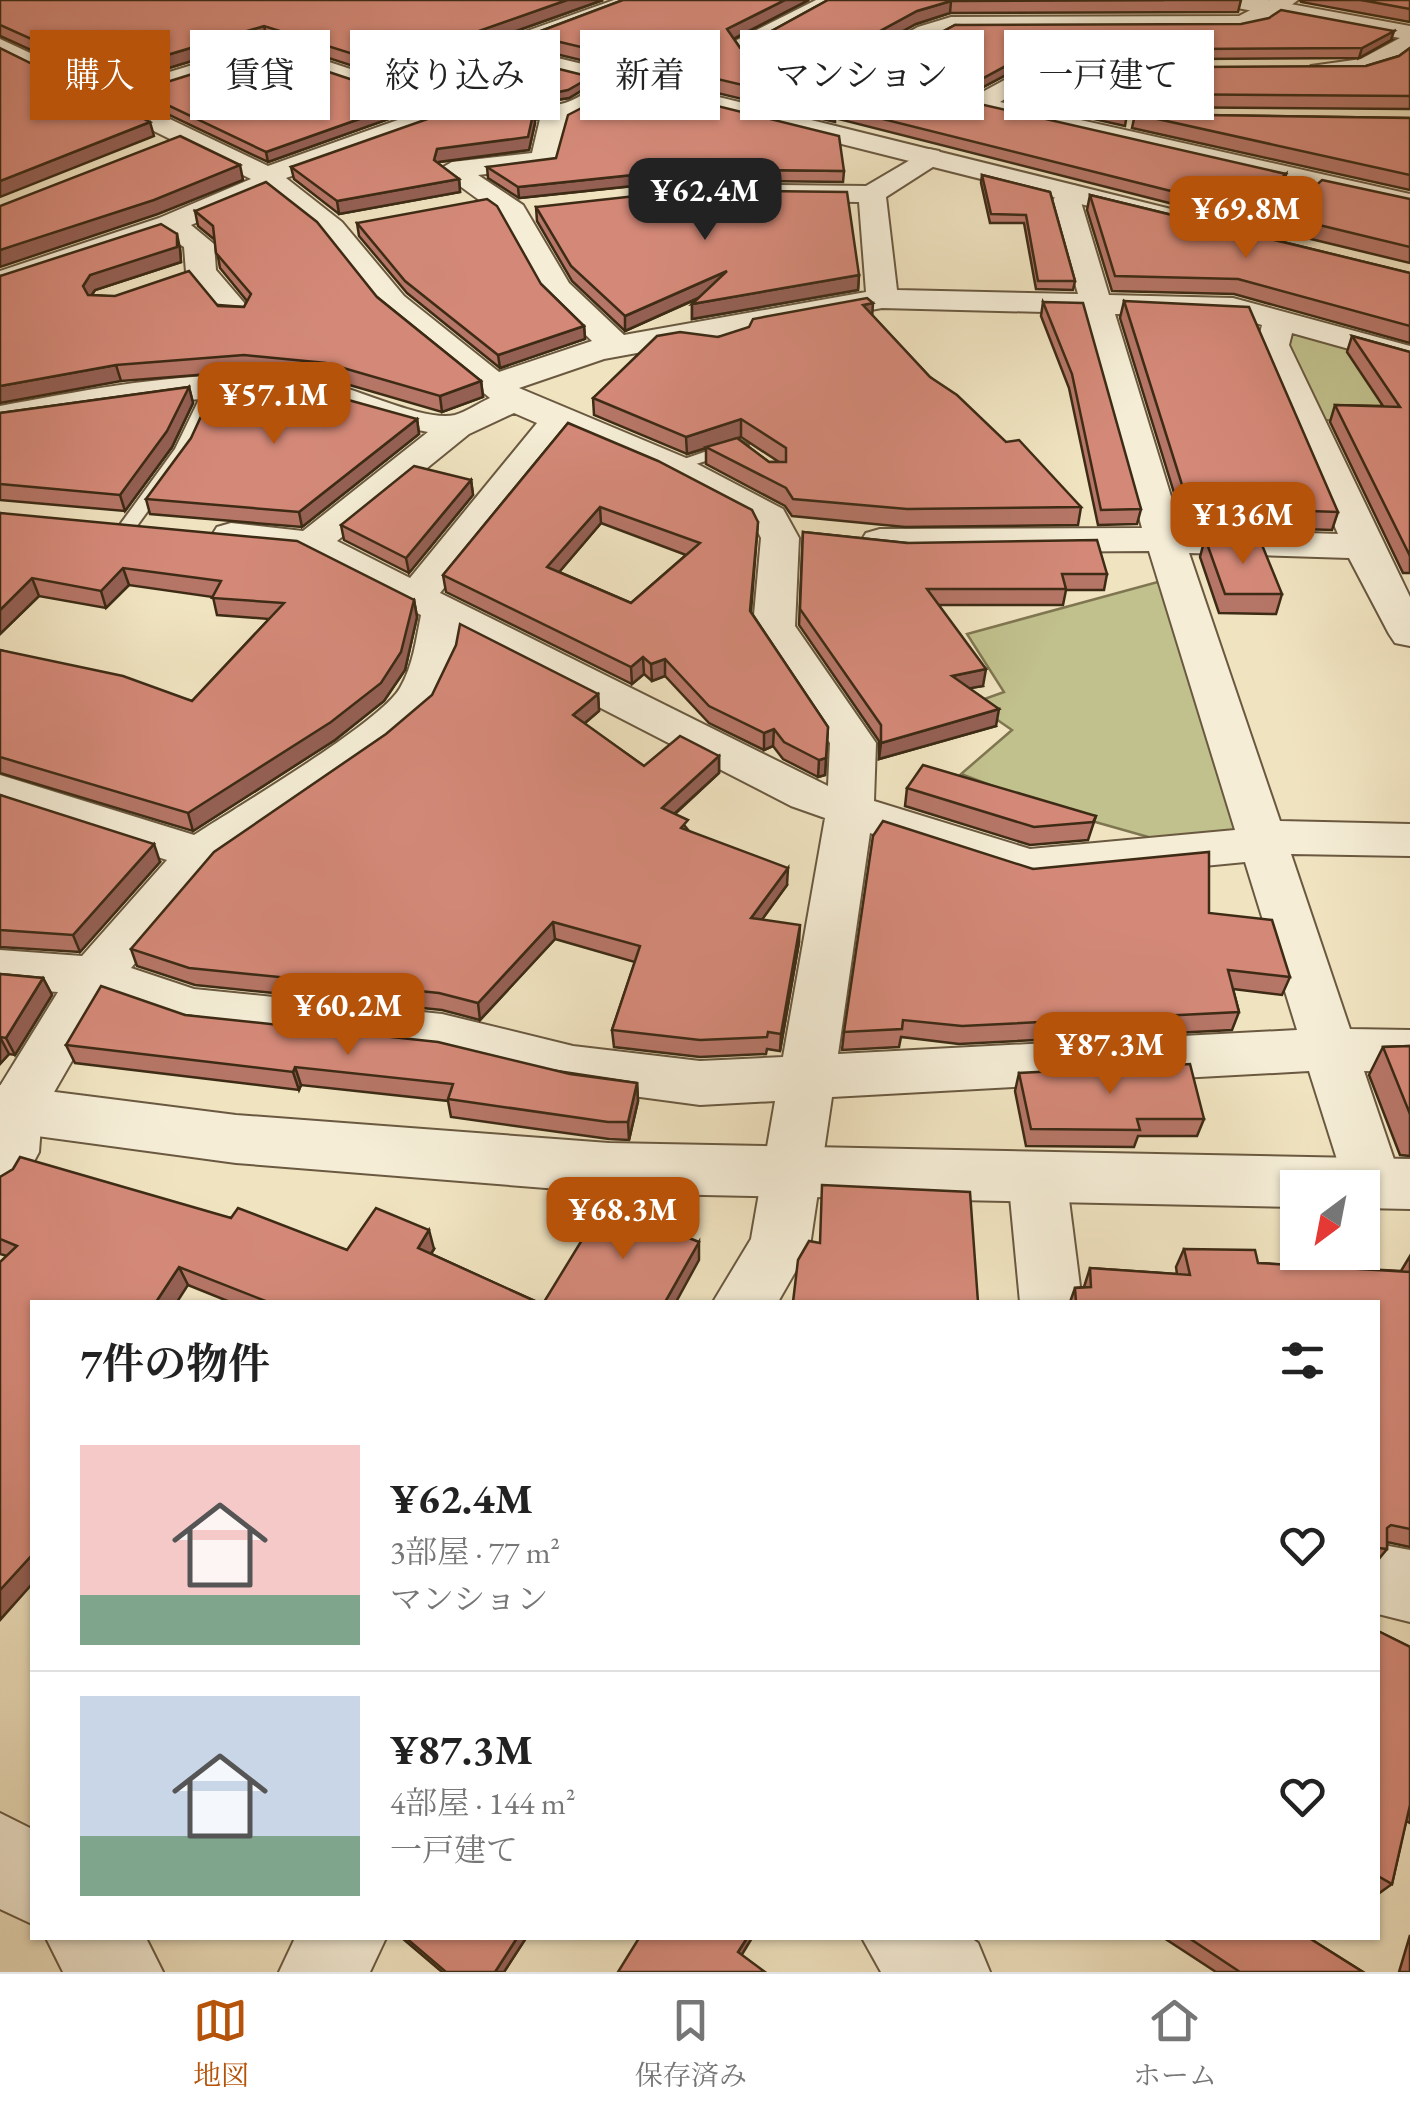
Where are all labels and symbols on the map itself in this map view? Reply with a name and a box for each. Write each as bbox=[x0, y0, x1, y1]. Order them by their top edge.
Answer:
pin: ¥62.4M bbox=[624, 158, 786, 243]
pin: ¥69.8M bbox=[1165, 176, 1327, 261]
pin: ¥57.1M bbox=[193, 362, 355, 447]
pin: ¥136M bbox=[1173, 482, 1313, 567]
pin: ¥60.2M bbox=[267, 973, 429, 1058]
pin: ¥87.3M bbox=[1029, 1012, 1191, 1097]
north arrow bbox=[1280, 1170, 1380, 1270]
pin: ¥68.3M bbox=[542, 1177, 704, 1262]

